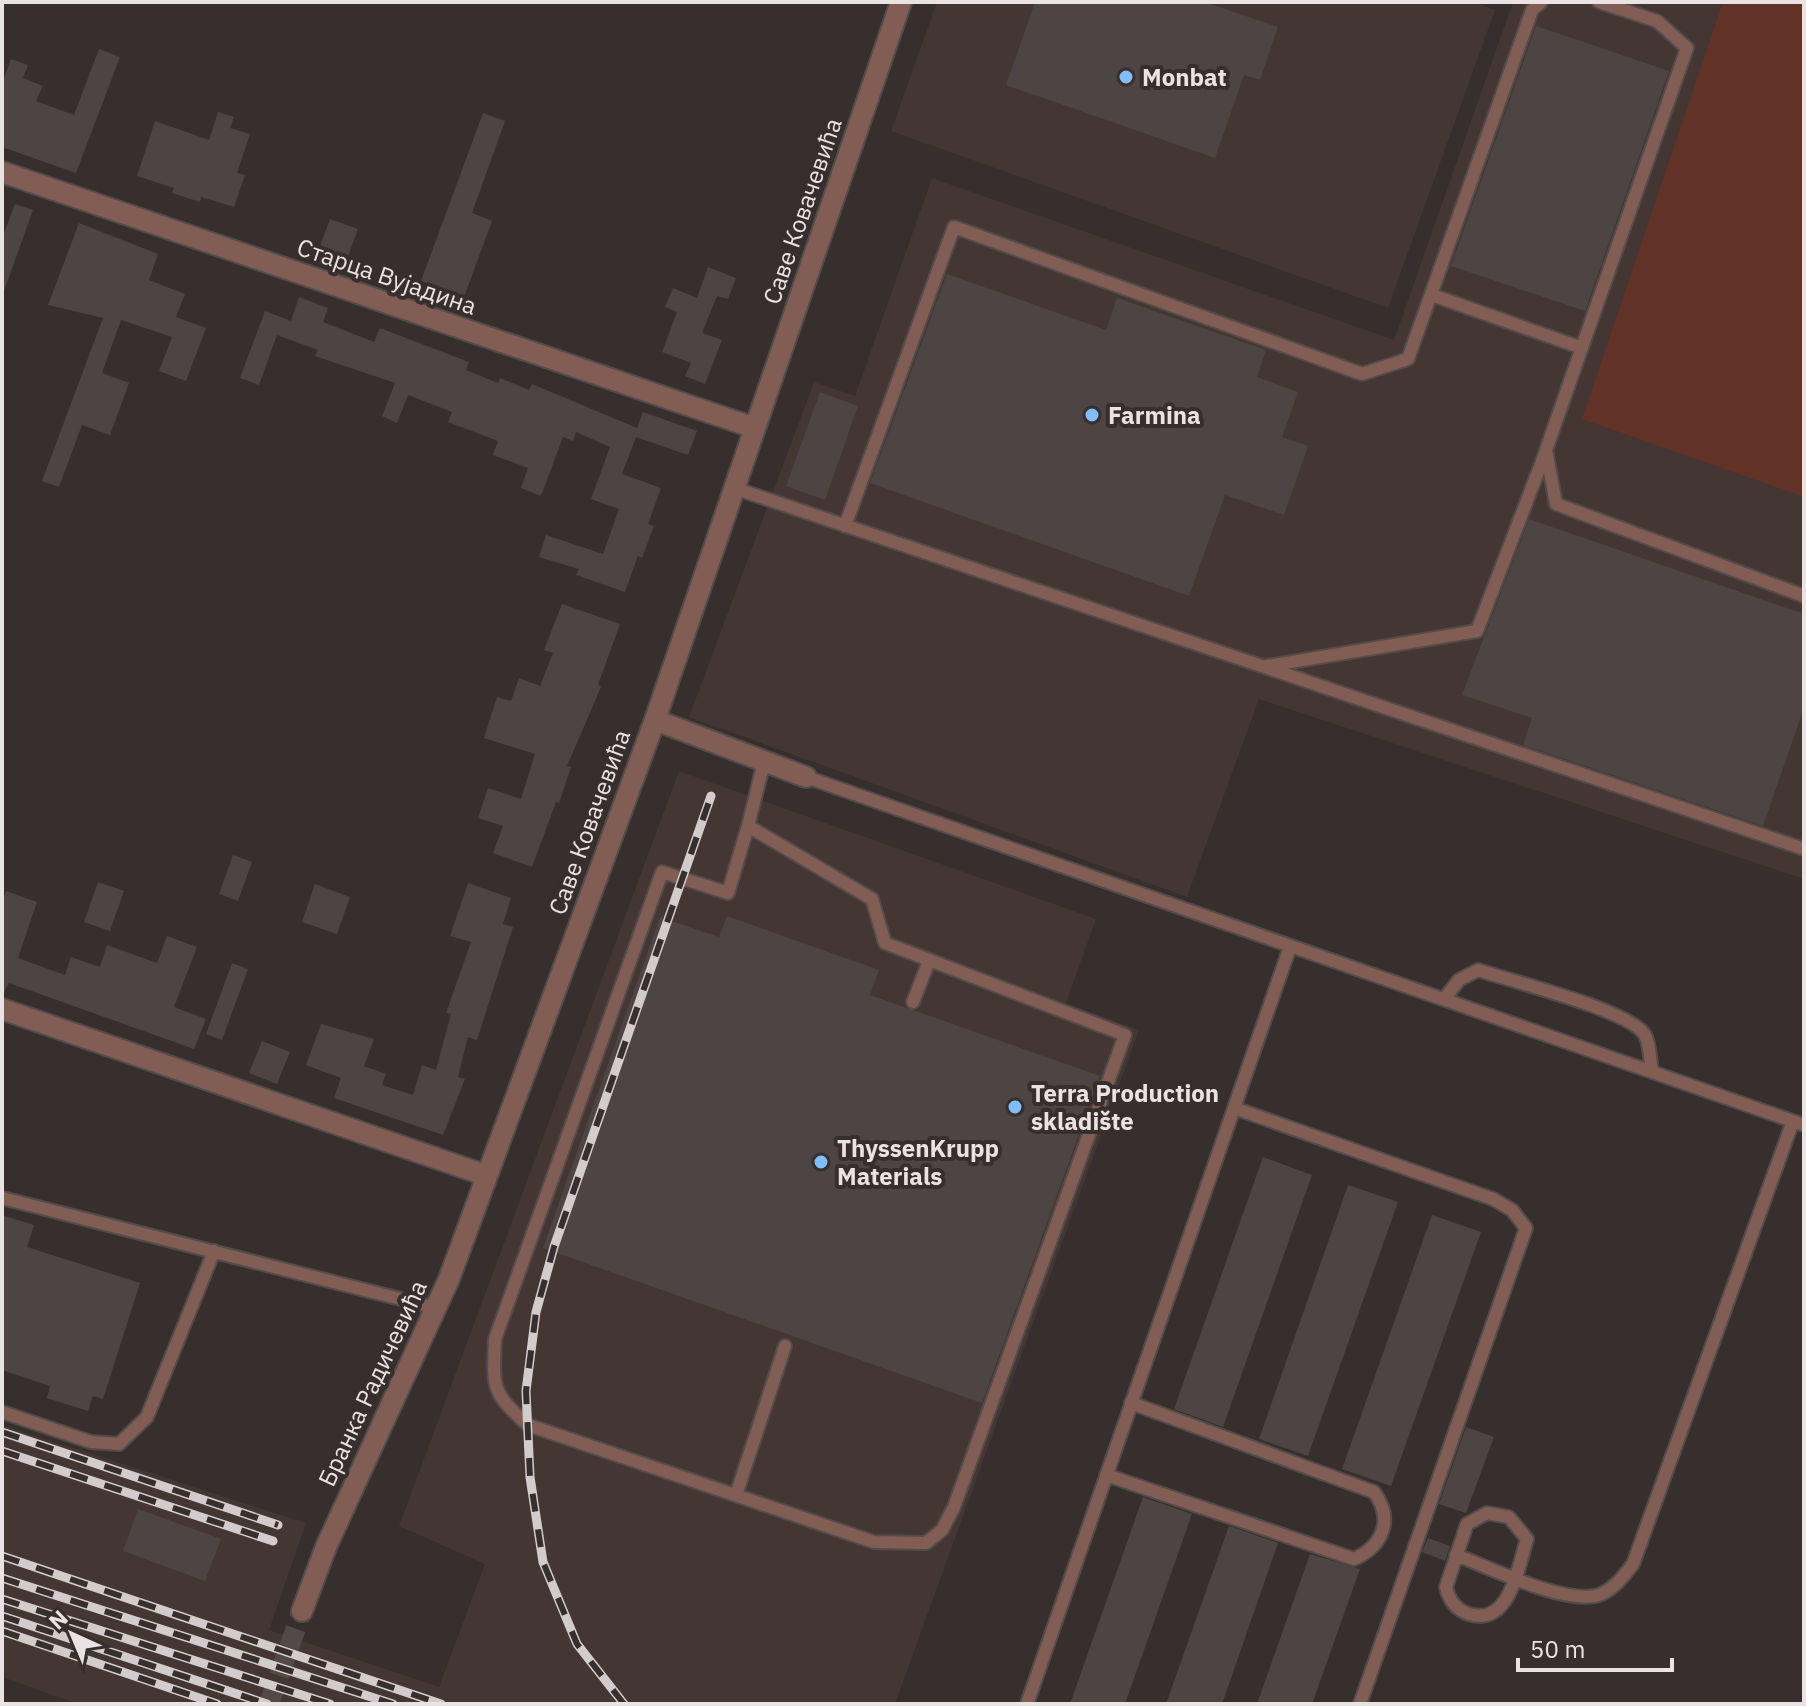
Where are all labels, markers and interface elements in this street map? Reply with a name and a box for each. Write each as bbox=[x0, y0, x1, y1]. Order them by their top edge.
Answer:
place label: Monbat bbox=[1142, 61, 1227, 93]
marker: Monbat bbox=[1117, 68, 1135, 86]
street label: Саве Ковачевића bbox=[755, 114, 849, 308]
street label: Старца Вујадина bbox=[293, 230, 481, 322]
place label: Farmina bbox=[1108, 399, 1201, 431]
marker: Farmina bbox=[1083, 406, 1101, 424]
street label: Саве Ковачевића bbox=[541, 725, 637, 919]
place label: Terra Production skladište bbox=[1031, 1077, 1219, 1137]
marker: Terra Production skladište bbox=[1006, 1098, 1024, 1116]
place label: ThyssenKrupp Materials bbox=[837, 1132, 999, 1192]
marker: ThyssenKrupp Materials bbox=[812, 1153, 830, 1171]
street label: Бранка Радичевића bbox=[310, 1275, 434, 1491]
north arrow bbox=[32, 1594, 112, 1674]
text: N bbox=[42, 1603, 74, 1635]
scale bar bbox=[1518, 1622, 1672, 1672]
text: 50 m bbox=[1530, 1633, 1585, 1665]

